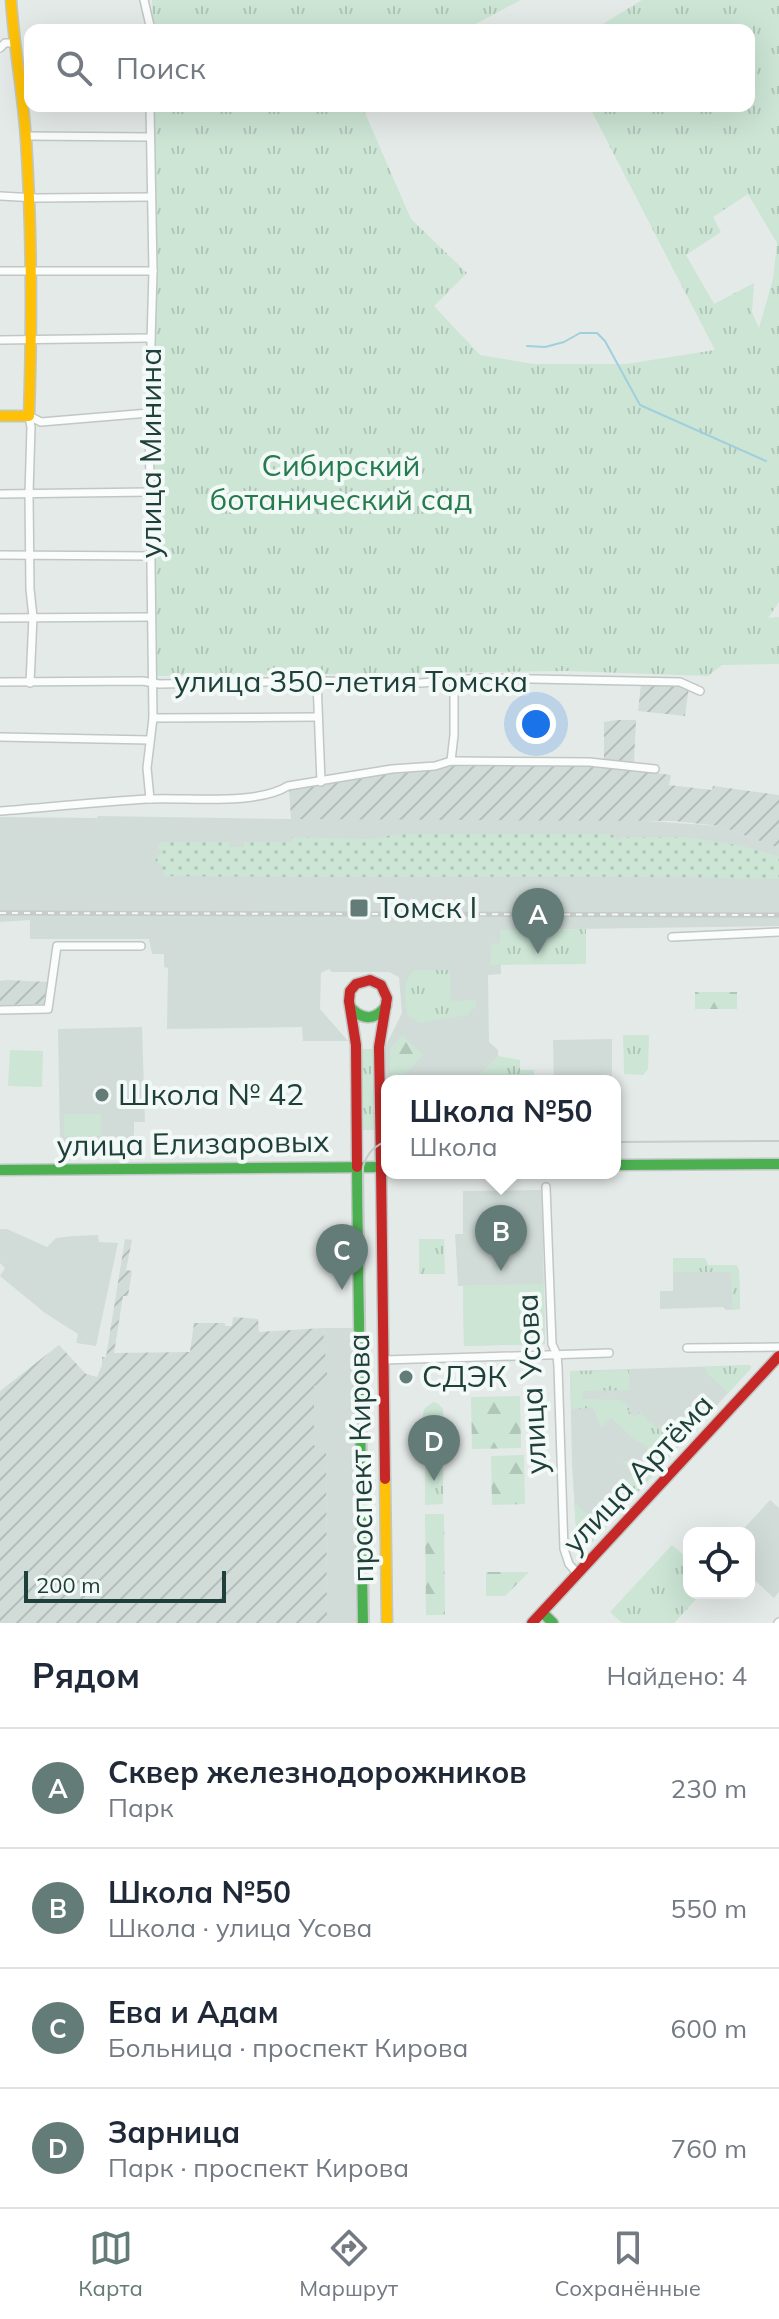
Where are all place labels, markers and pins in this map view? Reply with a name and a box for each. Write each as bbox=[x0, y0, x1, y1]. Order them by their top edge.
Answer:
place label: Томск I bbox=[377, 888, 477, 926]
pin: A bbox=[512, 888, 564, 954]
marker: Томск I bbox=[348, 897, 370, 919]
place label: Школа № 42 bbox=[118, 1075, 304, 1113]
marker: Школа № 42 bbox=[93, 1086, 111, 1104]
pin: B bbox=[475, 1205, 527, 1271]
pin: C bbox=[316, 1224, 368, 1290]
place label: СДЭК bbox=[422, 1357, 507, 1395]
marker: СДЭК bbox=[397, 1368, 415, 1386]
pin: D bbox=[408, 1415, 460, 1481]

